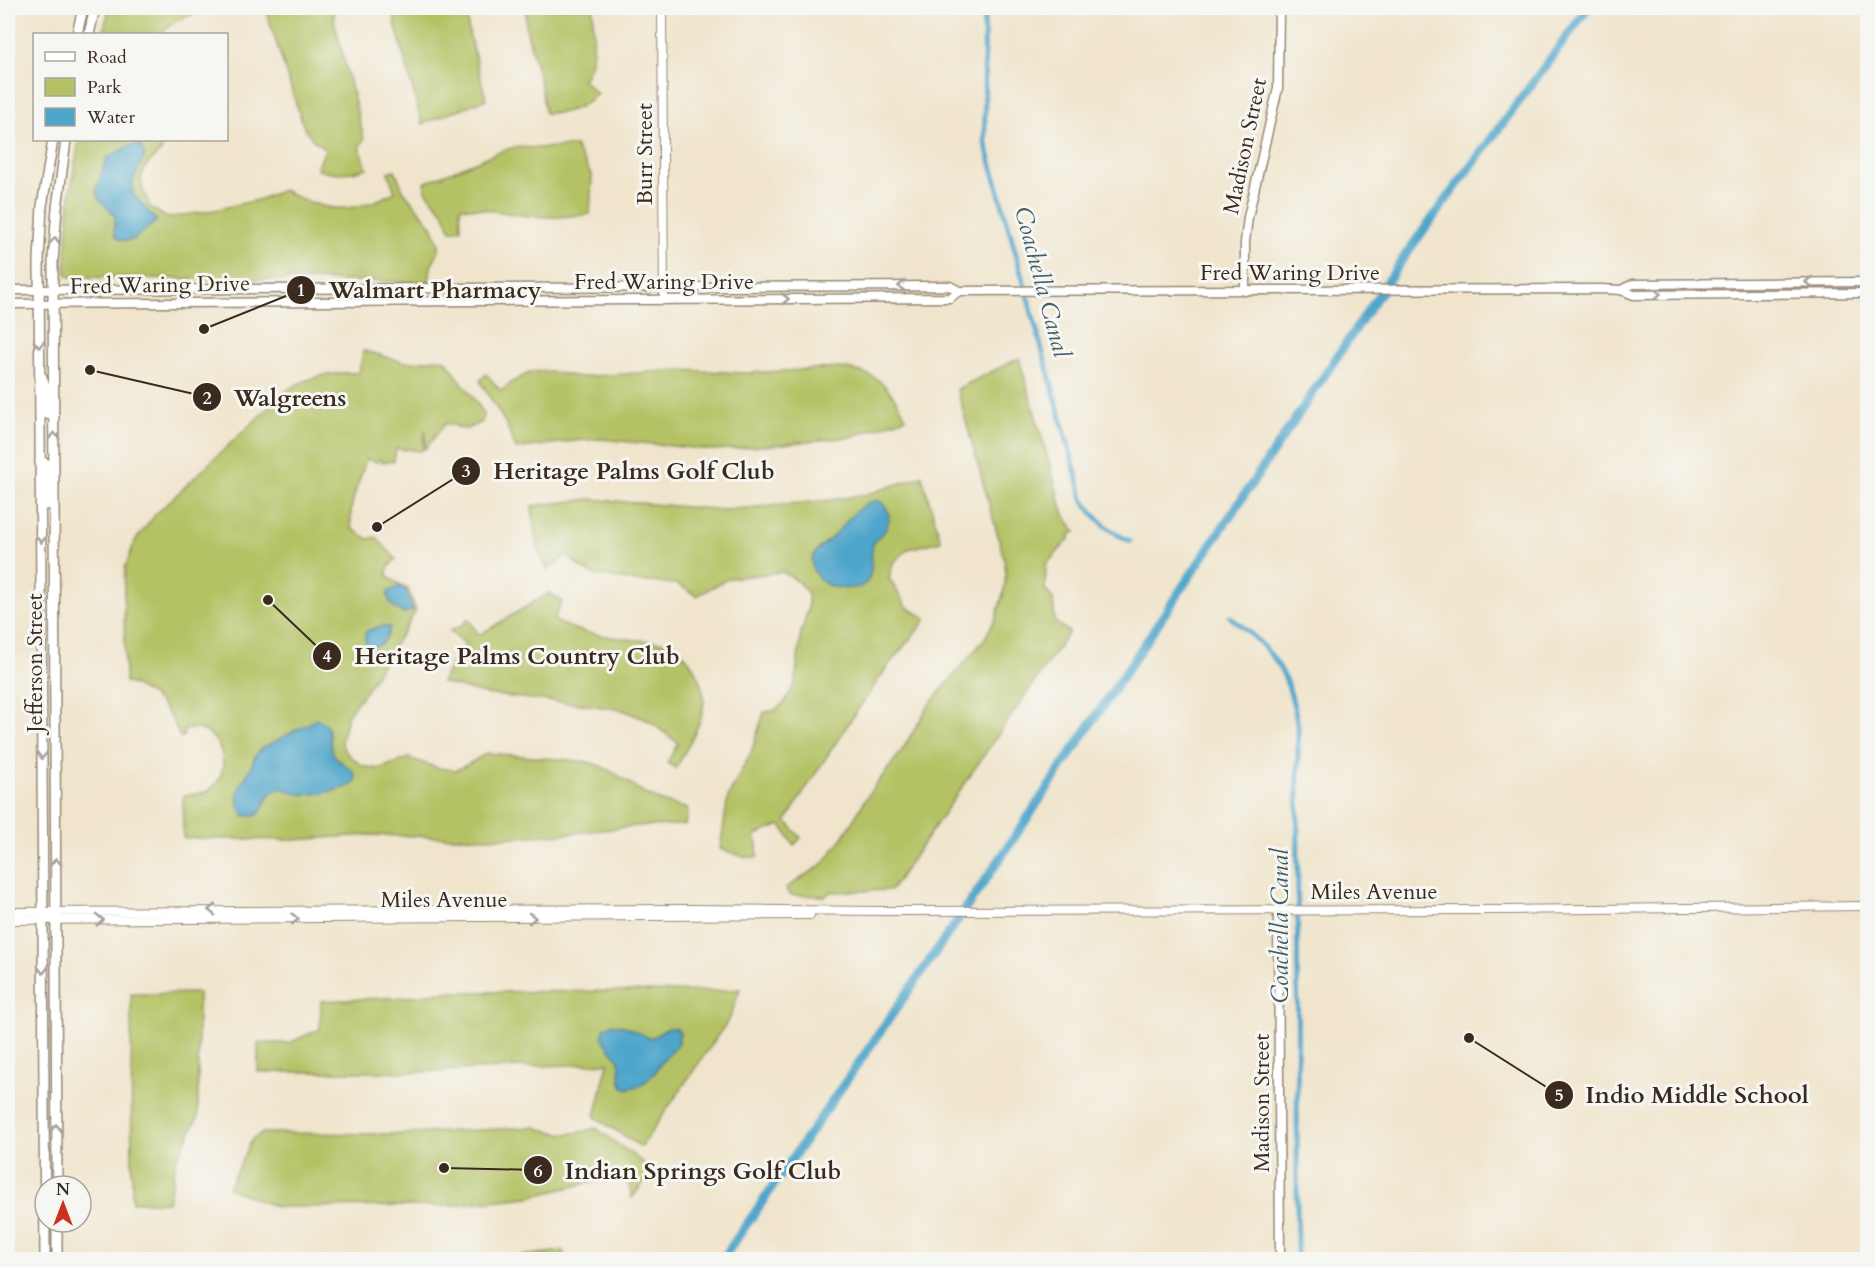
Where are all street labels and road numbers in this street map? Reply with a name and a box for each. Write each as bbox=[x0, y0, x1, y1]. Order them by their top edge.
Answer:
street label: Madison Street bbox=[1216, 75, 1274, 217]
street label: Burr Street bbox=[630, 103, 660, 205]
street label: Fred Waring Drive bbox=[1200, 258, 1380, 288]
street label: Fred Waring Drive bbox=[574, 267, 754, 297]
street label: Fred Waring Drive bbox=[70, 268, 250, 302]
street label: Jefferson Street bbox=[20, 593, 50, 736]
street label: Miles Avenue bbox=[1310, 877, 1438, 907]
street label: Miles Avenue bbox=[380, 885, 508, 915]
street label: Madison Street bbox=[1247, 1034, 1277, 1172]

